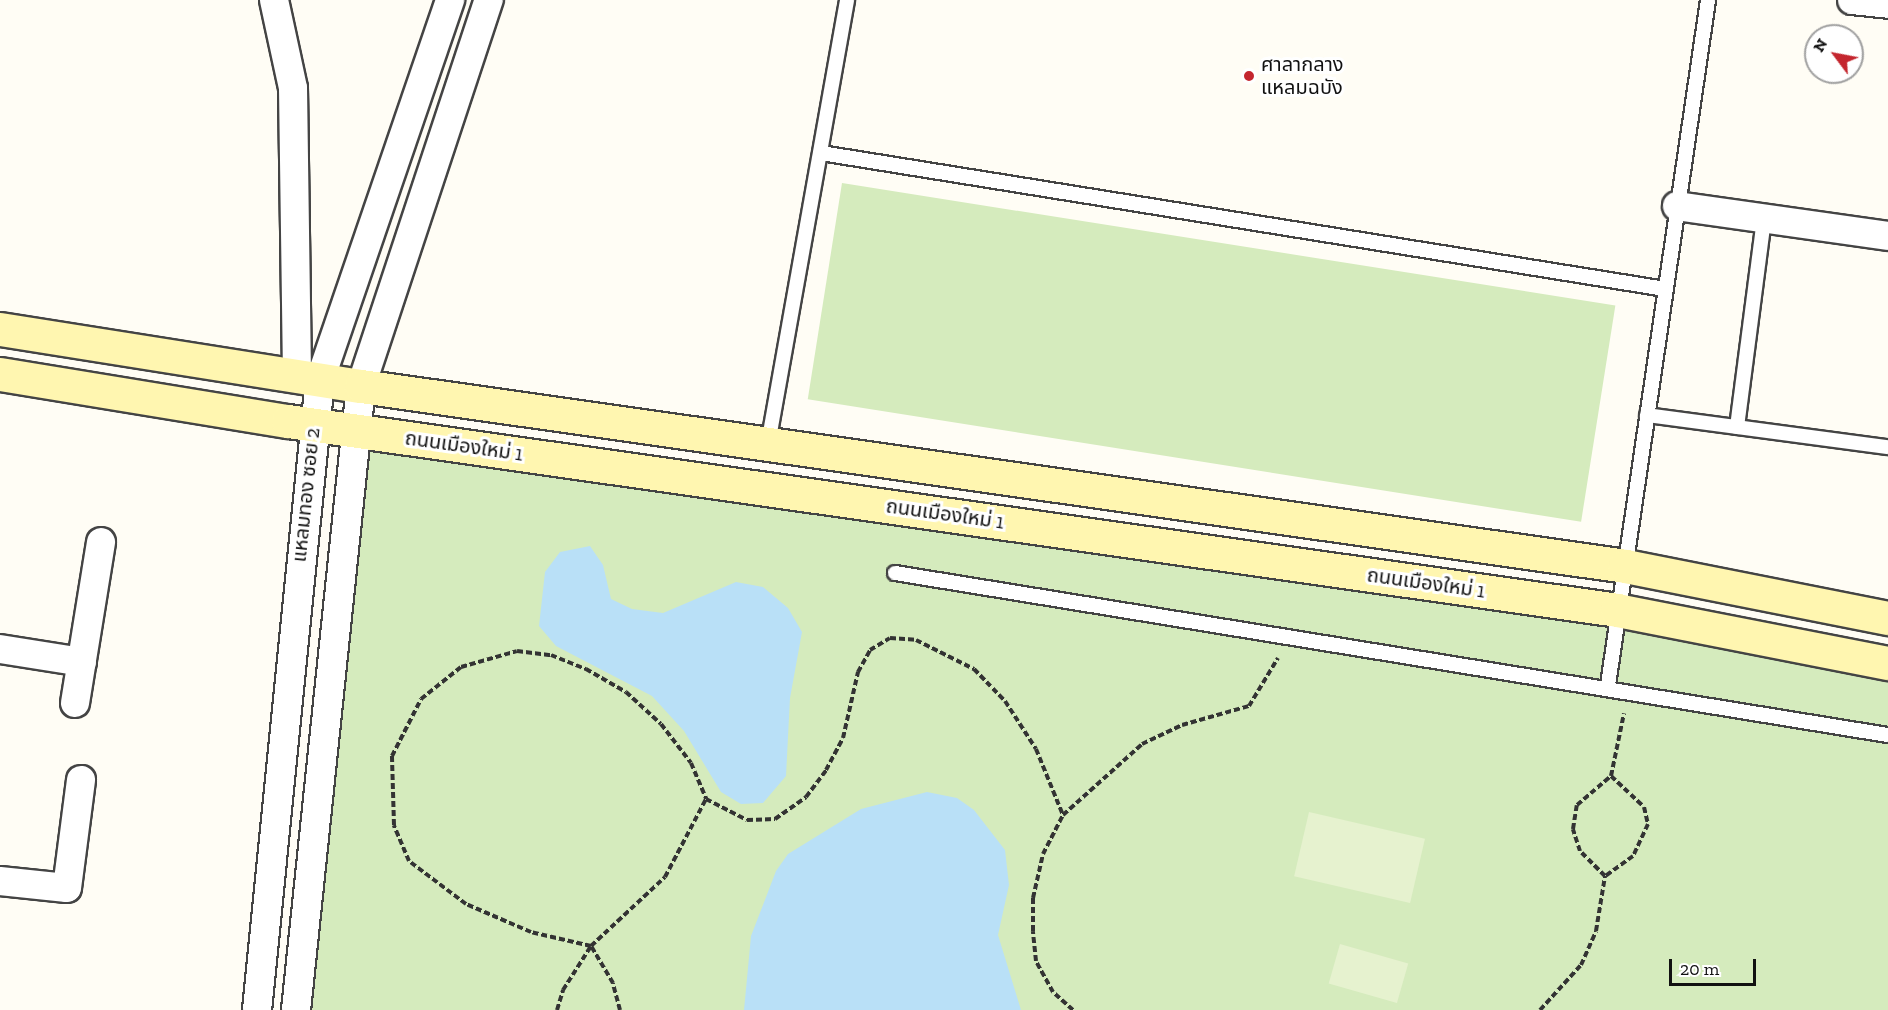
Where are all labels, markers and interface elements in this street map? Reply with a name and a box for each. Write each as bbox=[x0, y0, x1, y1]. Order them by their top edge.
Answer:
north arrow bbox=[1804, 24, 1864, 84]
text: N bbox=[1809, 35, 1831, 55]
place label: ศาลากลาง แหลมฉบัง bbox=[1261, 52, 1343, 99]
marker: ศาลากลาง แหลมฉบัง bbox=[1242, 69, 1256, 83]
street label: ถนนเมืองใหม่ 1 bbox=[403, 426, 525, 466]
street label: แหลมทอง ซอย 2 bbox=[287, 427, 325, 563]
street label: ถนนเมืองใหม่ 1 bbox=[884, 494, 1006, 534]
street label: ถนนเมืองใหม่ 1 bbox=[1365, 563, 1487, 603]
scale bar bbox=[1672, 947, 1759, 985]
text: 20 m bbox=[1680, 958, 1719, 980]

